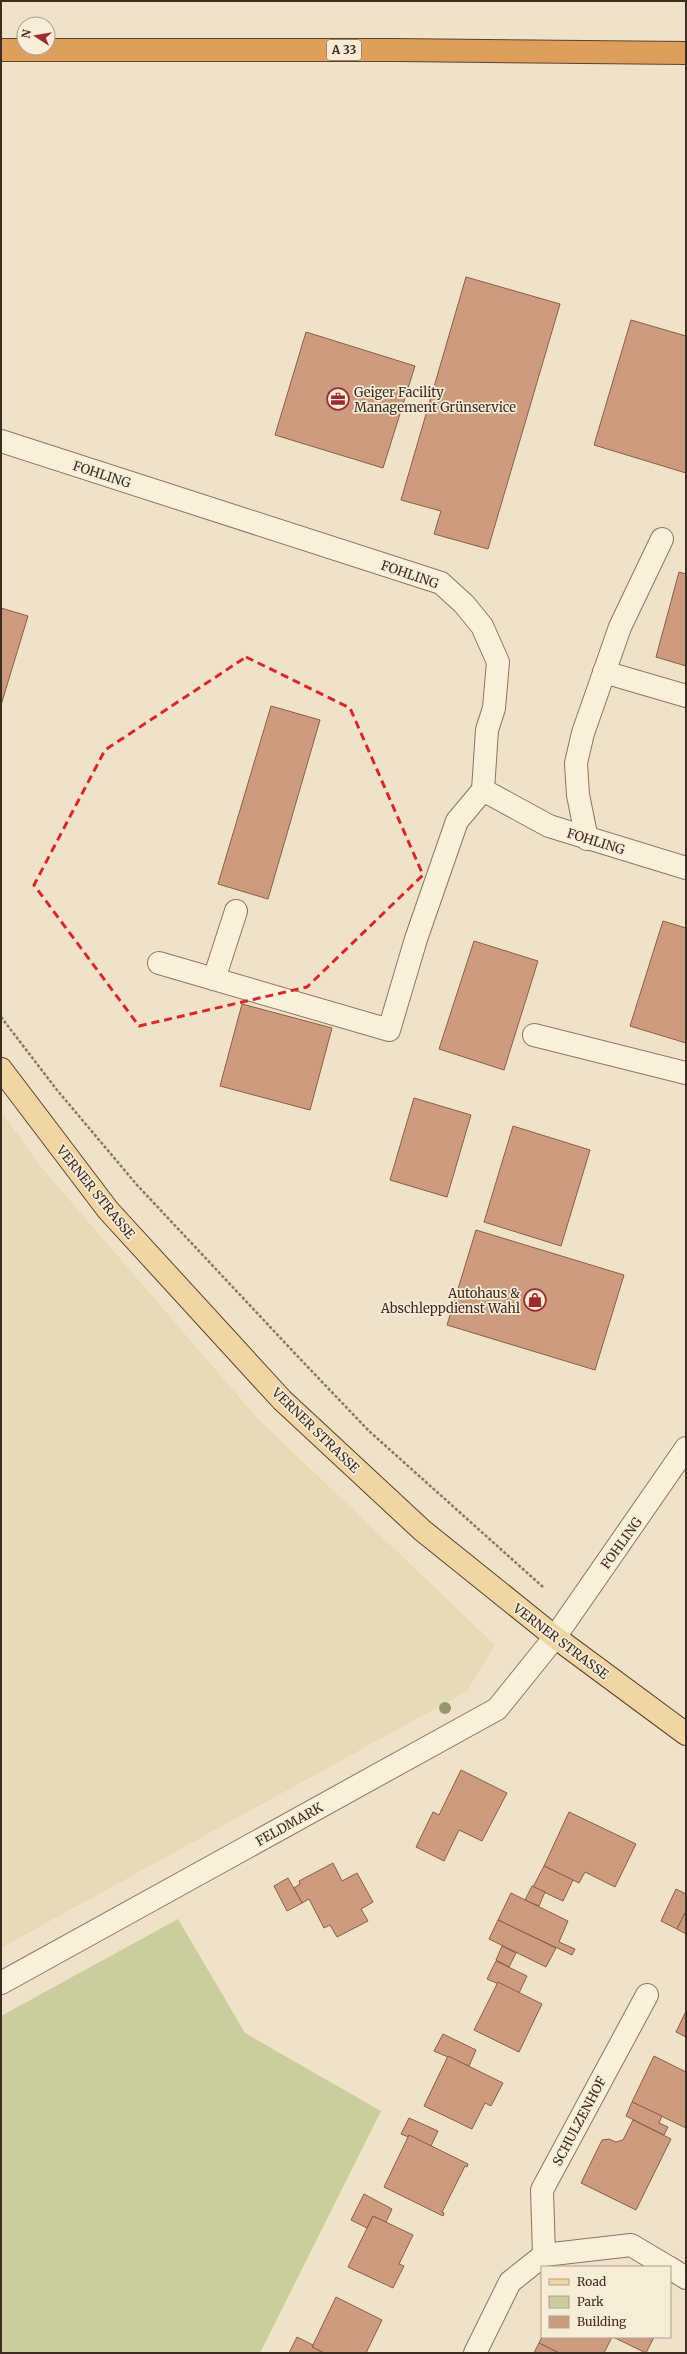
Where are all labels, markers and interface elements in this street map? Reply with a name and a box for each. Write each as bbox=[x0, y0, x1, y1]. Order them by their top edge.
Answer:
north arrow bbox=[16, 16, 56, 56]
text: N bbox=[18, 28, 34, 40]
road number: A 33 bbox=[327, 40, 361, 60]
place label: Geiger Facility Management Grünservice bbox=[354, 384, 516, 416]
office icon: Geiger Facility Management Grünservice bbox=[325, 386, 351, 412]
street label: FOHLING bbox=[71, 457, 133, 492]
street label: FOHLING bbox=[379, 557, 441, 592]
street label: FOHLING bbox=[565, 825, 627, 859]
street label: VERNER STRASSE bbox=[52, 1141, 139, 1243]
place label: Autohaus & Abschleppdienst Wahl bbox=[380, 1285, 520, 1317]
shop icon: Autohaus & Abschleppdienst Wahl bbox=[522, 1287, 548, 1313]
street label: VERNER STRASSE bbox=[268, 1383, 364, 1477]
street label: FOHLING bbox=[597, 1514, 646, 1572]
street label: VERNER STRASSE bbox=[509, 1599, 612, 1683]
street label: FELDMARK bbox=[253, 1799, 326, 1850]
street label: SCHULZENHOF bbox=[549, 2074, 610, 2169]
legend bbox=[541, 2266, 671, 2338]
text: Road bbox=[577, 2274, 606, 2289]
text: Park bbox=[577, 2294, 604, 2309]
text: Building bbox=[577, 2314, 627, 2329]

